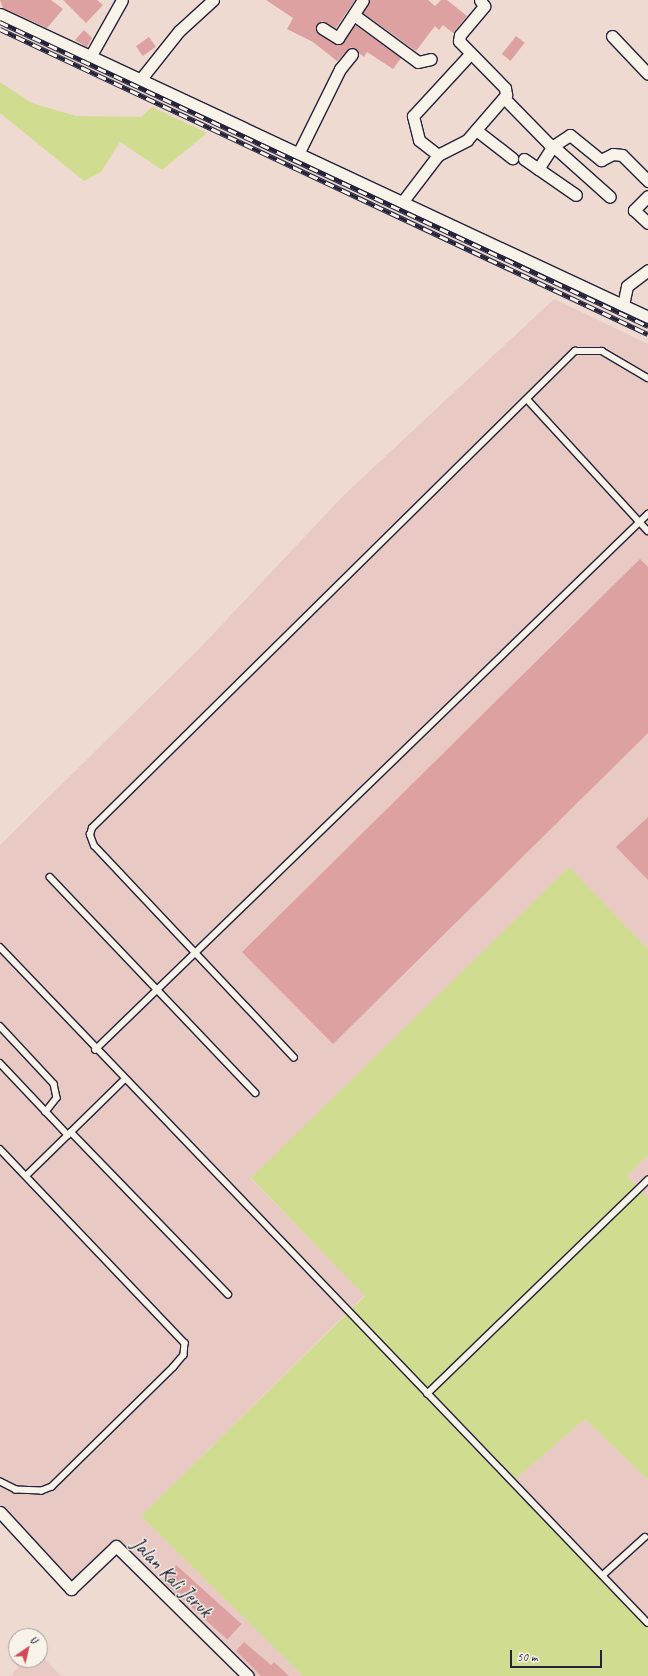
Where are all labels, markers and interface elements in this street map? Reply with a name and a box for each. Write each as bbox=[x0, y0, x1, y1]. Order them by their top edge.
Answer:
street label: Jalan Kali Jeruk bbox=[127, 1532, 217, 1622]
north arrow bbox=[8, 1628, 48, 1668]
text: U bbox=[28, 1632, 40, 1646]
scale bar bbox=[512, 1642, 604, 1668]
text: 50 m bbox=[517, 1649, 537, 1665]

